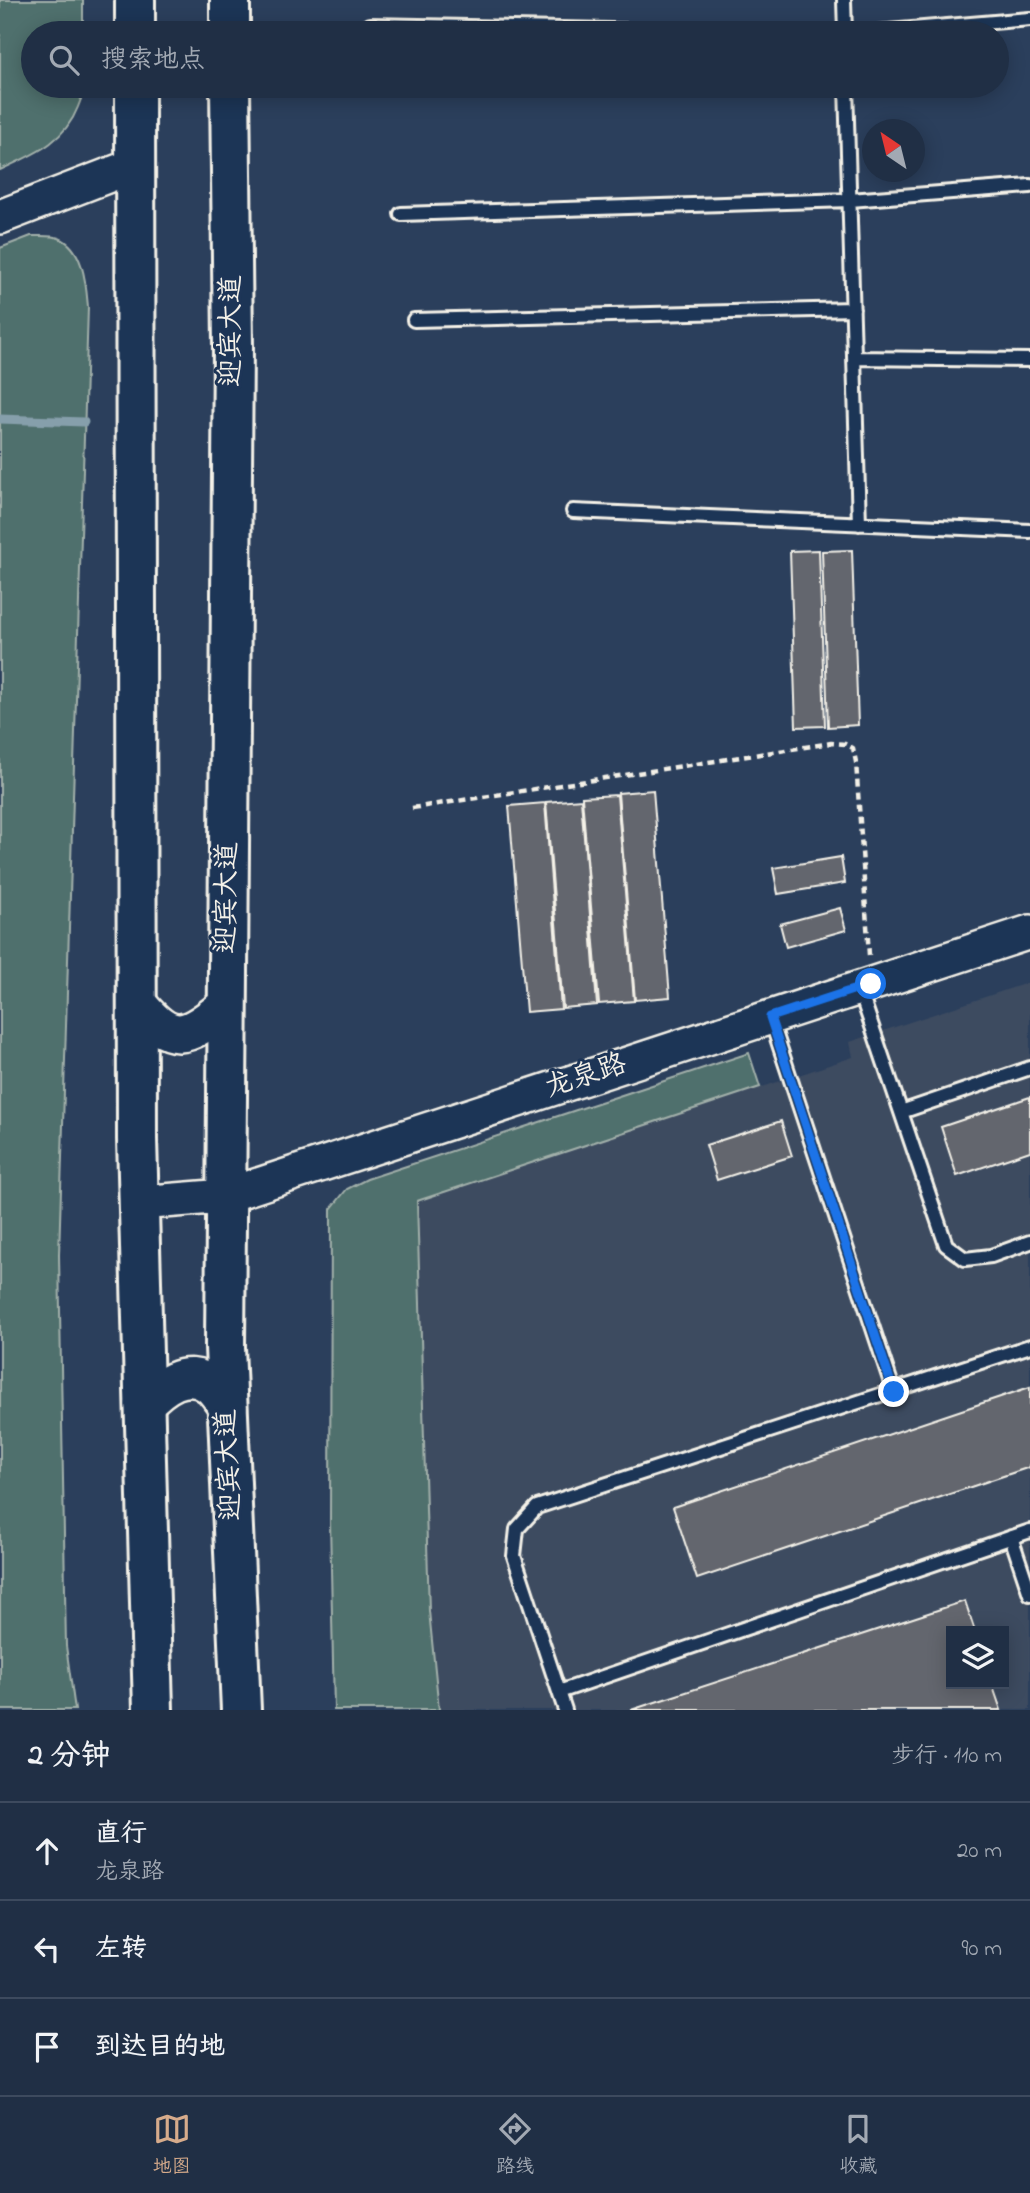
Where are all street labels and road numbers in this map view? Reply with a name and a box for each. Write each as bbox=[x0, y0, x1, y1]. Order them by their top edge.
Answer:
street label: 迎宾大道 bbox=[212, 275, 253, 387]
street label: 迎宾大道 bbox=[207, 842, 249, 954]
street label: 龙泉路 bbox=[540, 1045, 632, 1109]
street label: 迎宾大道 bbox=[207, 1408, 253, 1522]

